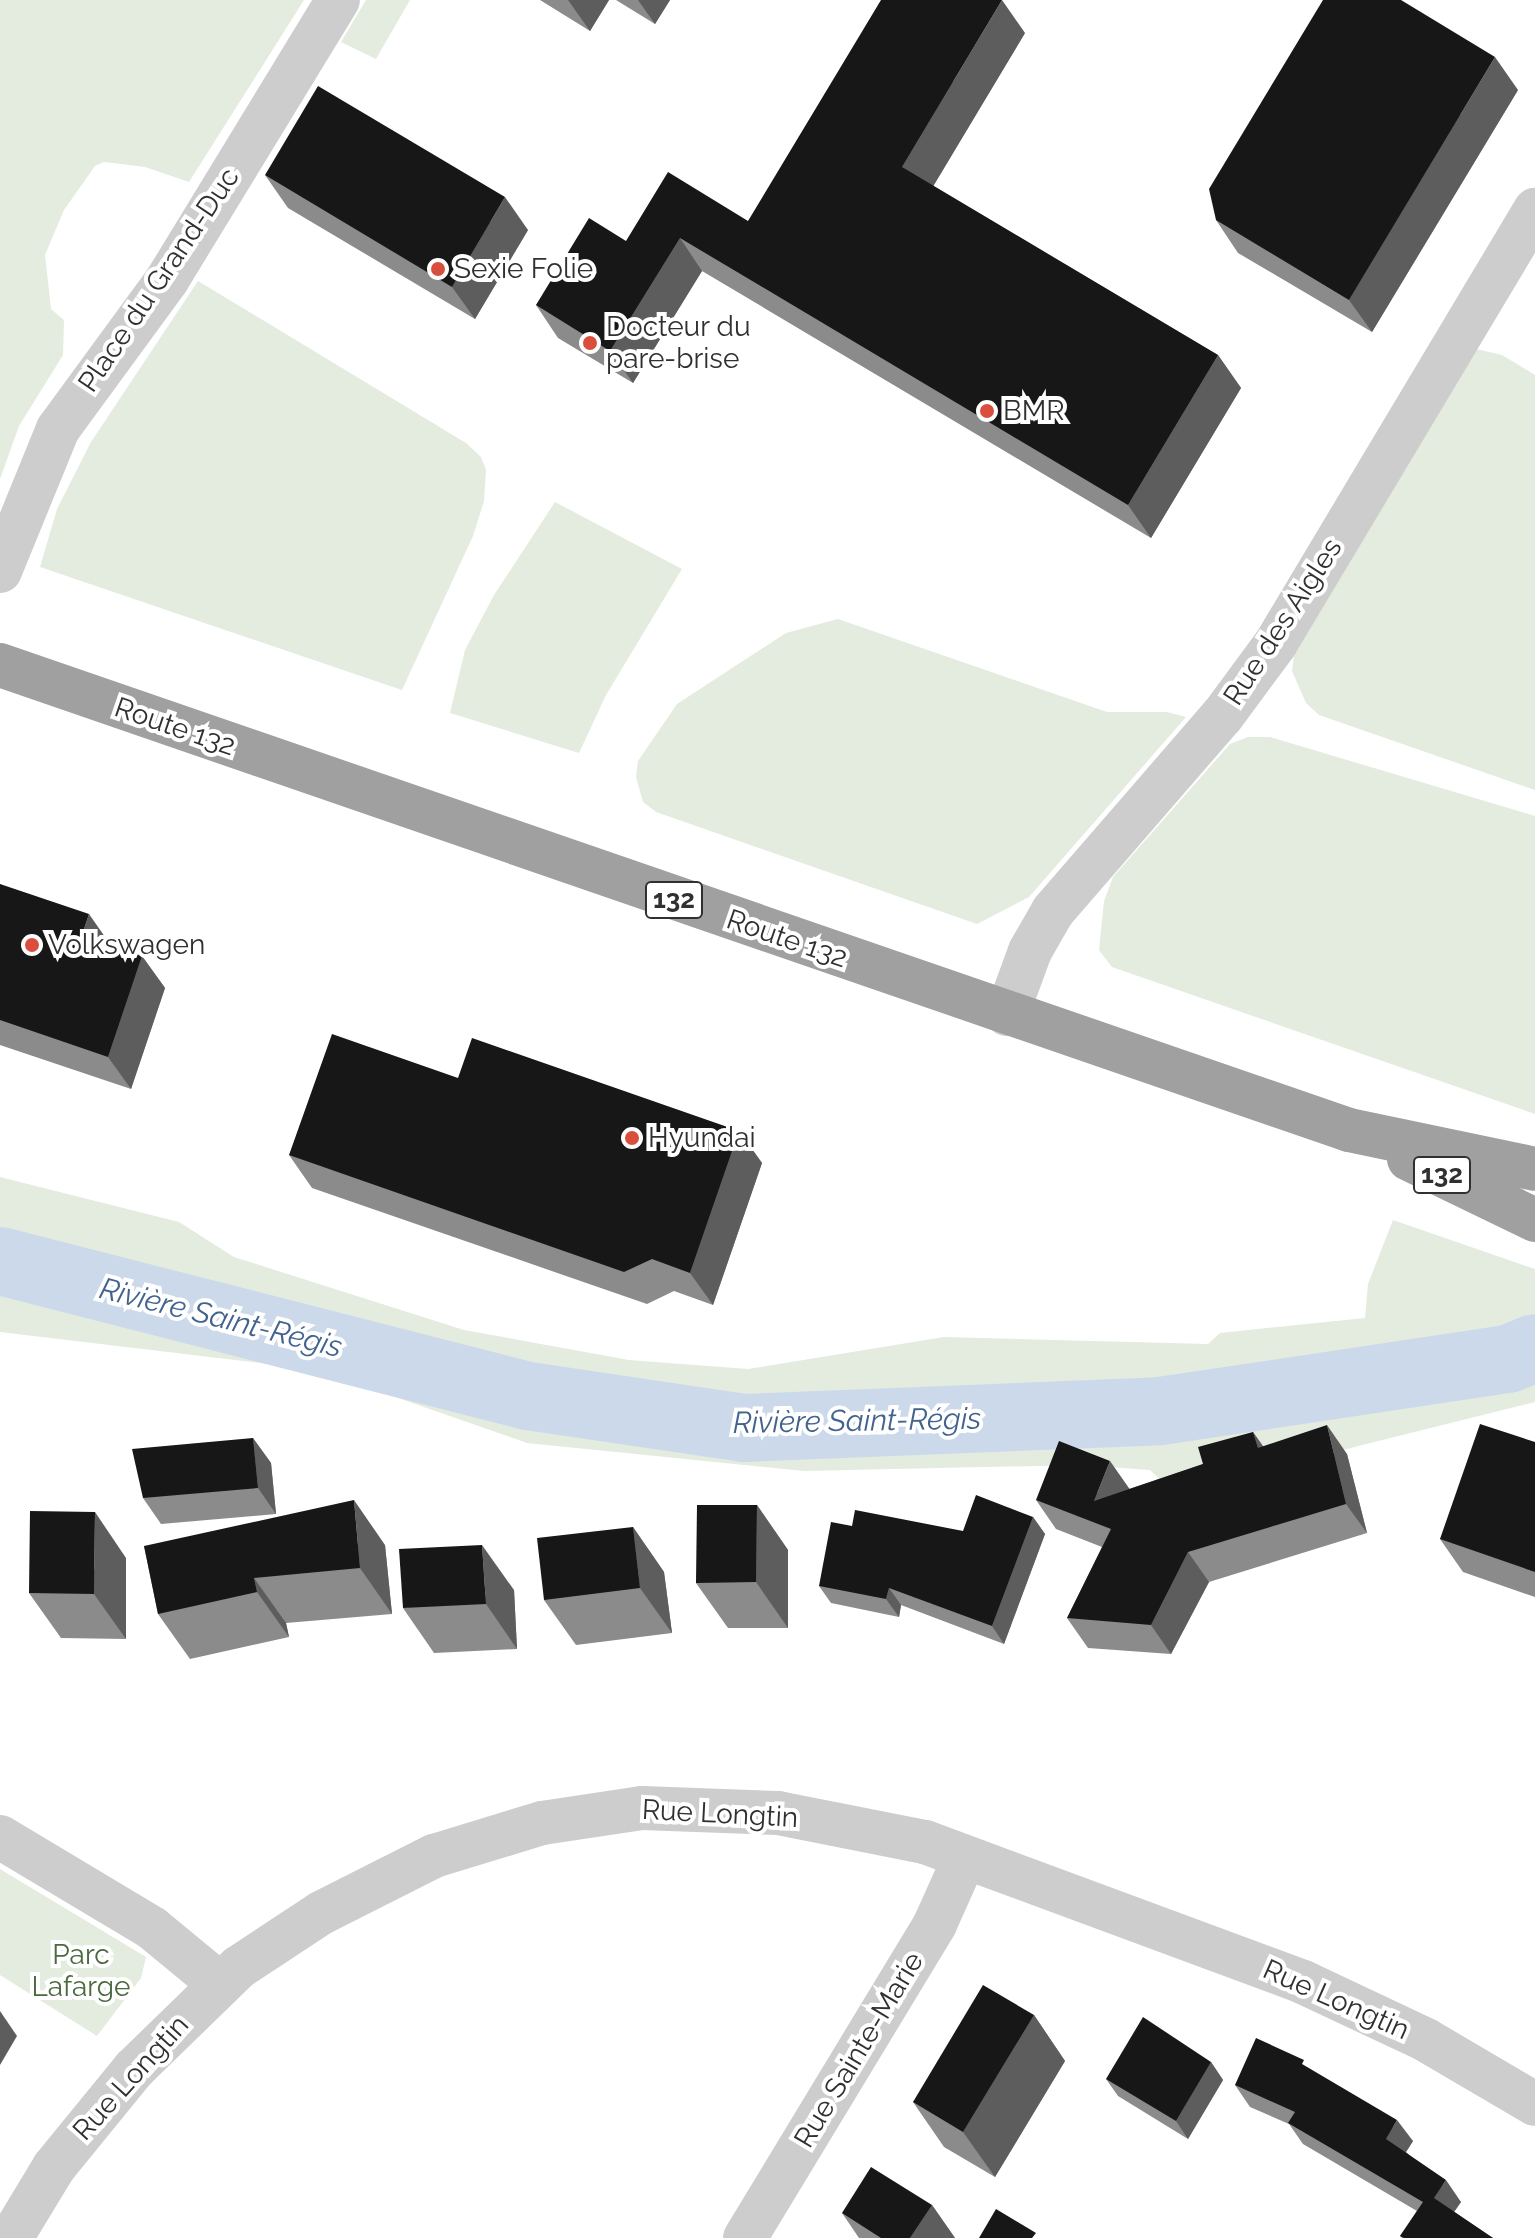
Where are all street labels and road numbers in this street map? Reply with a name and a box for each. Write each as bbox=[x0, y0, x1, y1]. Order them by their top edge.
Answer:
street label: Place du Grand-Duc bbox=[72, 162, 246, 398]
street label: Rue des Aigles bbox=[1216, 532, 1350, 712]
street label: Route 132 bbox=[110, 691, 240, 763]
road number: 132 bbox=[644, 878, 704, 922]
street label: Route 132 bbox=[722, 903, 852, 975]
road number: 132 bbox=[1412, 1153, 1472, 1197]
street label: Rue Longtin bbox=[641, 1793, 799, 1835]
street label: Rue Sainte-Marie bbox=[787, 1946, 931, 2154]
street label: Rue Longtin bbox=[1258, 1953, 1414, 2047]
street label: Rue Longtin bbox=[66, 2009, 196, 2147]

